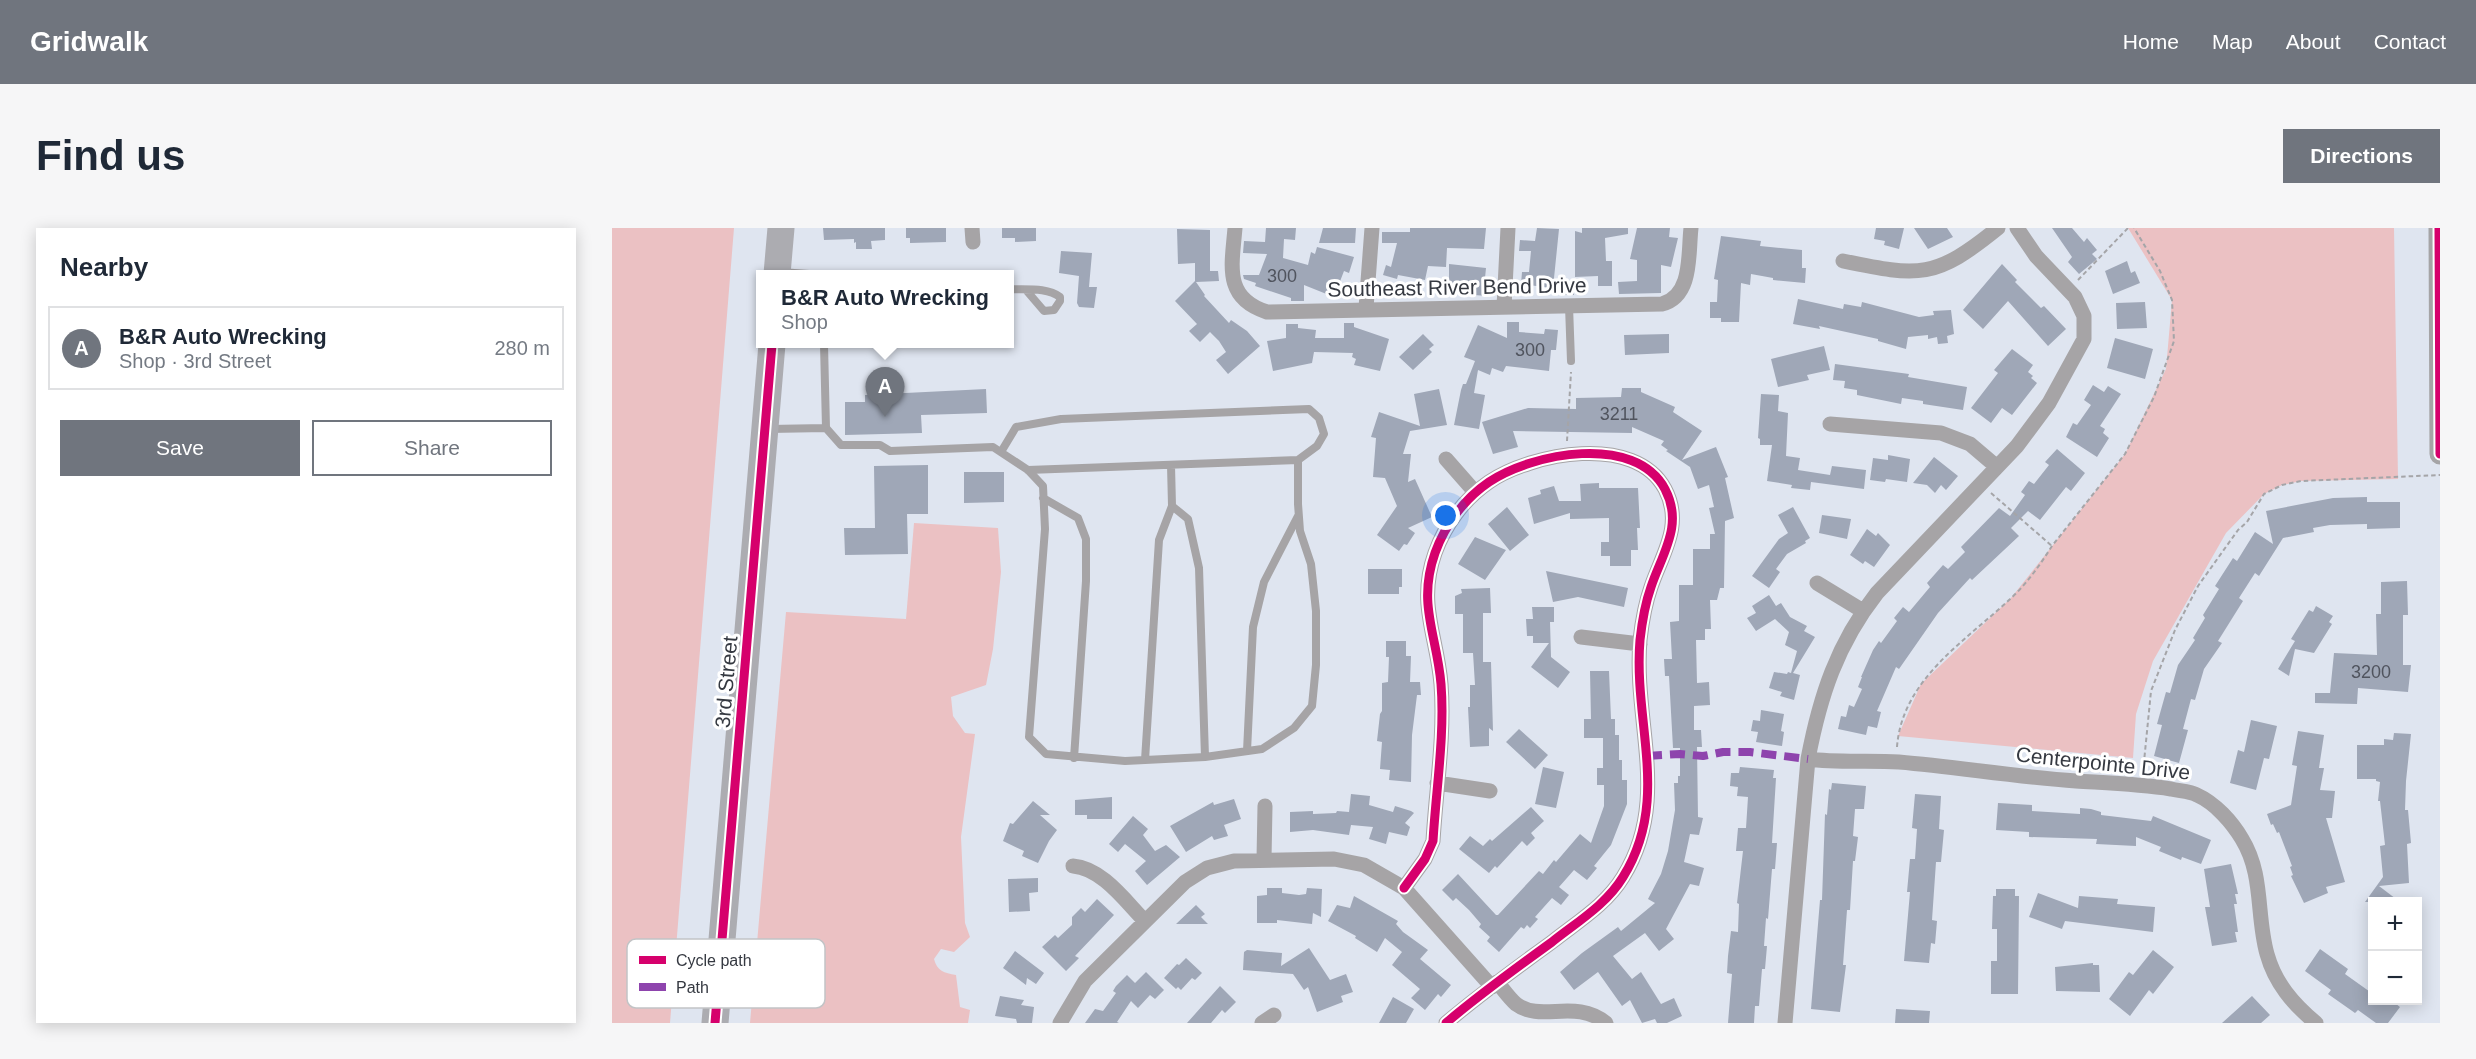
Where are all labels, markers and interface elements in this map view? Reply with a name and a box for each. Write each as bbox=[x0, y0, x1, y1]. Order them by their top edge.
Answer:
text: Gridwalk bbox=[30, 26, 148, 57]
text: Home bbox=[2123, 30, 2179, 53]
text: Map bbox=[2212, 30, 2253, 53]
text: About bbox=[2286, 30, 2341, 53]
text: Contact bbox=[2374, 30, 2446, 53]
button: Directions bbox=[2283, 129, 2440, 183]
text: Find us bbox=[36, 132, 185, 179]
text: Nearby bbox=[60, 252, 148, 282]
house number: 300 bbox=[1267, 266, 1297, 286]
popup bbox=[756, 270, 1014, 348]
street label: Southeast River Bend Drive bbox=[1327, 273, 1587, 301]
text: B&R Auto Wrecking bbox=[781, 285, 989, 310]
text: Shop bbox=[781, 311, 828, 333]
text: B&R Auto Wrecking bbox=[119, 324, 327, 349]
text: A bbox=[74, 337, 89, 359]
text: 280 m bbox=[494, 337, 550, 359]
house number: 300 bbox=[1515, 340, 1545, 360]
text: Shop · 3rd Street bbox=[119, 350, 271, 372]
pin: A bbox=[866, 368, 904, 417]
house number: 3211 bbox=[1600, 404, 1638, 424]
button: Save bbox=[60, 420, 300, 476]
button: Share bbox=[312, 420, 552, 476]
your location bbox=[1431, 501, 1460, 530]
street label: 3rd Street bbox=[711, 635, 741, 729]
house number: 3200 bbox=[2351, 662, 2391, 682]
street label: Centerpointe Drive bbox=[2015, 742, 2191, 784]
map controls bbox=[2368, 897, 2422, 1005]
button: + bbox=[2368, 897, 2422, 951]
legend bbox=[627, 939, 825, 1008]
button: − bbox=[2368, 951, 2422, 1005]
text: Cycle path bbox=[676, 952, 752, 969]
text: Path bbox=[676, 979, 709, 996]

